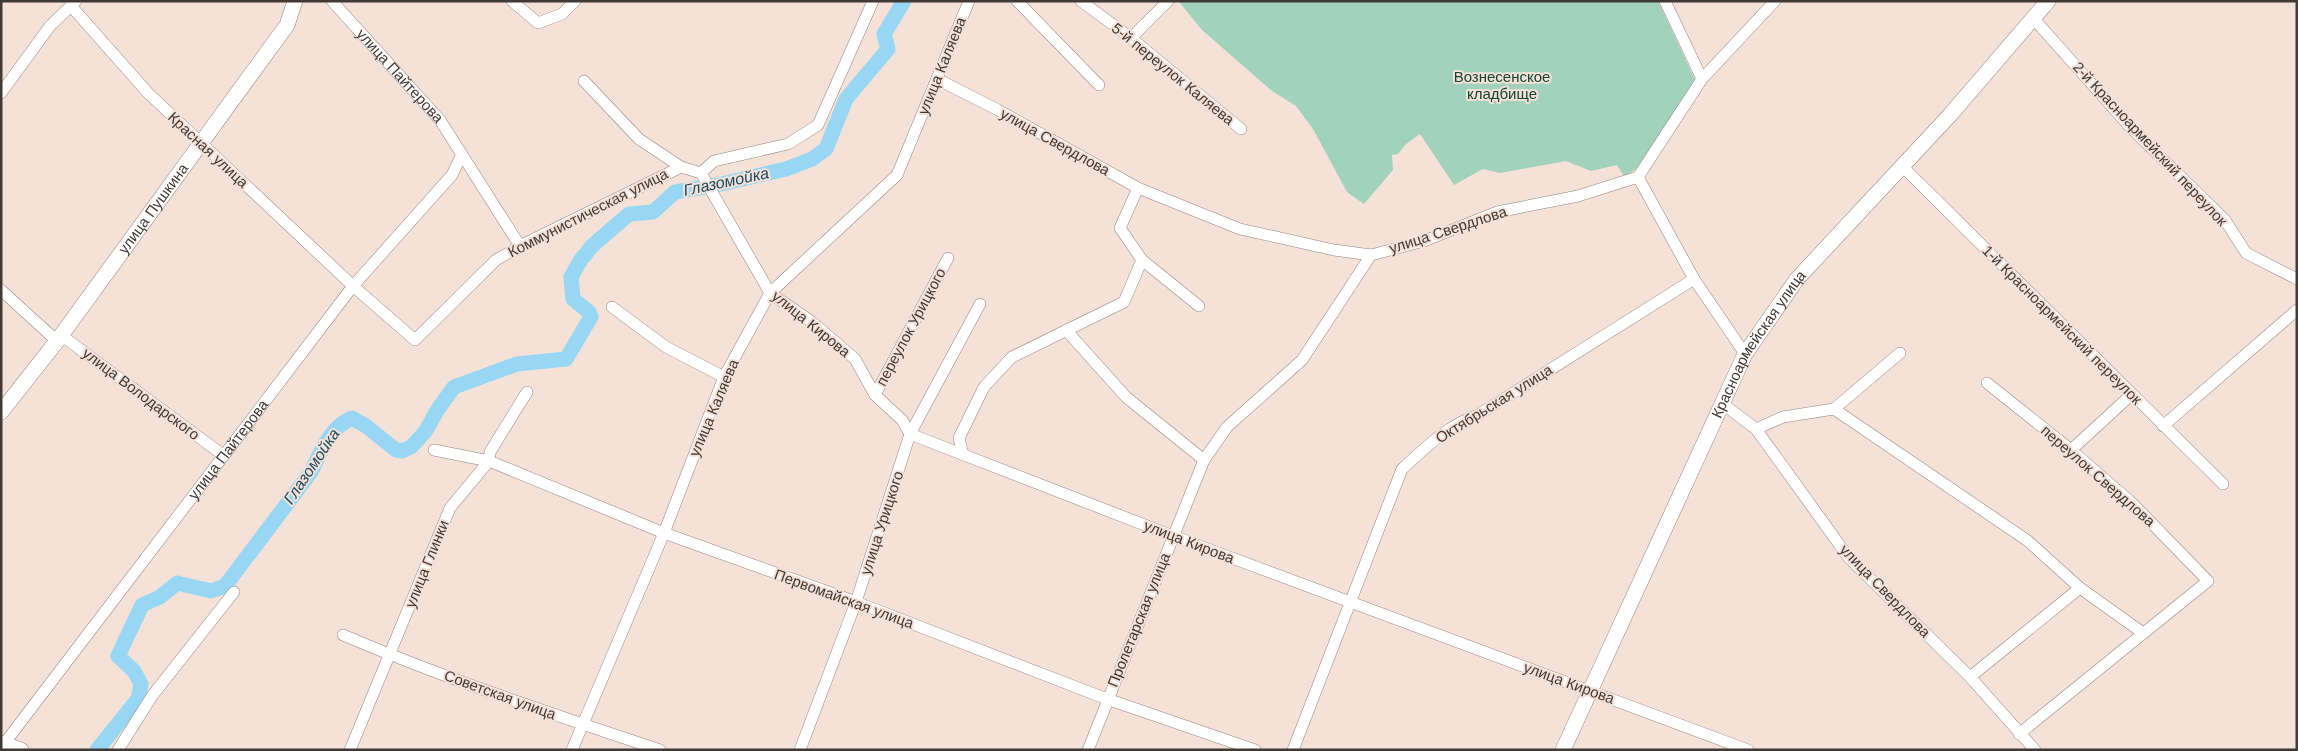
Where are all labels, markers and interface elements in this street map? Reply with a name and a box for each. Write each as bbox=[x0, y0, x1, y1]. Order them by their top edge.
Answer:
street label: улица Каляева bbox=[914, 14, 969, 117]
street label: 5-й переулок Каляева bbox=[1109, 19, 1238, 129]
street label: улица Пайтерова bbox=[353, 25, 448, 126]
street label: 2-й Красноармейский переулок bbox=[2070, 58, 2231, 230]
park label: Вознесенское кладбище bbox=[1454, 68, 1550, 102]
street label: улица Свердлова bbox=[998, 104, 1114, 179]
street label: Красная улица bbox=[165, 108, 252, 191]
street label: улица Пушкина bbox=[114, 160, 192, 257]
street label: Коммунистическая улица bbox=[505, 164, 671, 260]
water label: Глазомойка bbox=[682, 164, 770, 199]
street label: улица Свердлова bbox=[1387, 202, 1509, 257]
street label: 1-й Красноармейский переулок bbox=[1979, 242, 2146, 408]
street label: переулок Урицкого bbox=[872, 265, 949, 389]
street label: Красноармейская улица bbox=[1708, 266, 1809, 421]
street label: улица Кирова bbox=[769, 287, 854, 361]
street label: улица Володарского bbox=[80, 344, 203, 443]
street label: улица Каляева bbox=[685, 356, 742, 459]
street label: Октябрьская улица bbox=[1432, 360, 1556, 446]
street label: улица Пайтерова bbox=[184, 396, 272, 503]
street label: переулок Свердлова bbox=[2038, 422, 2159, 530]
water label: Глазомойка bbox=[280, 425, 343, 507]
street label: улица Урицкого bbox=[857, 469, 906, 577]
street label: улица Глинки bbox=[401, 517, 452, 610]
street label: улица Кирова bbox=[1142, 517, 1237, 567]
street label: улица Свердлова bbox=[1837, 541, 1934, 641]
street label: Пролетарская улица bbox=[1104, 550, 1174, 689]
street label: Первомайская улица bbox=[772, 565, 917, 632]
street label: улица Кирова bbox=[1521, 658, 1617, 707]
street label: Советская улица bbox=[442, 666, 559, 723]

